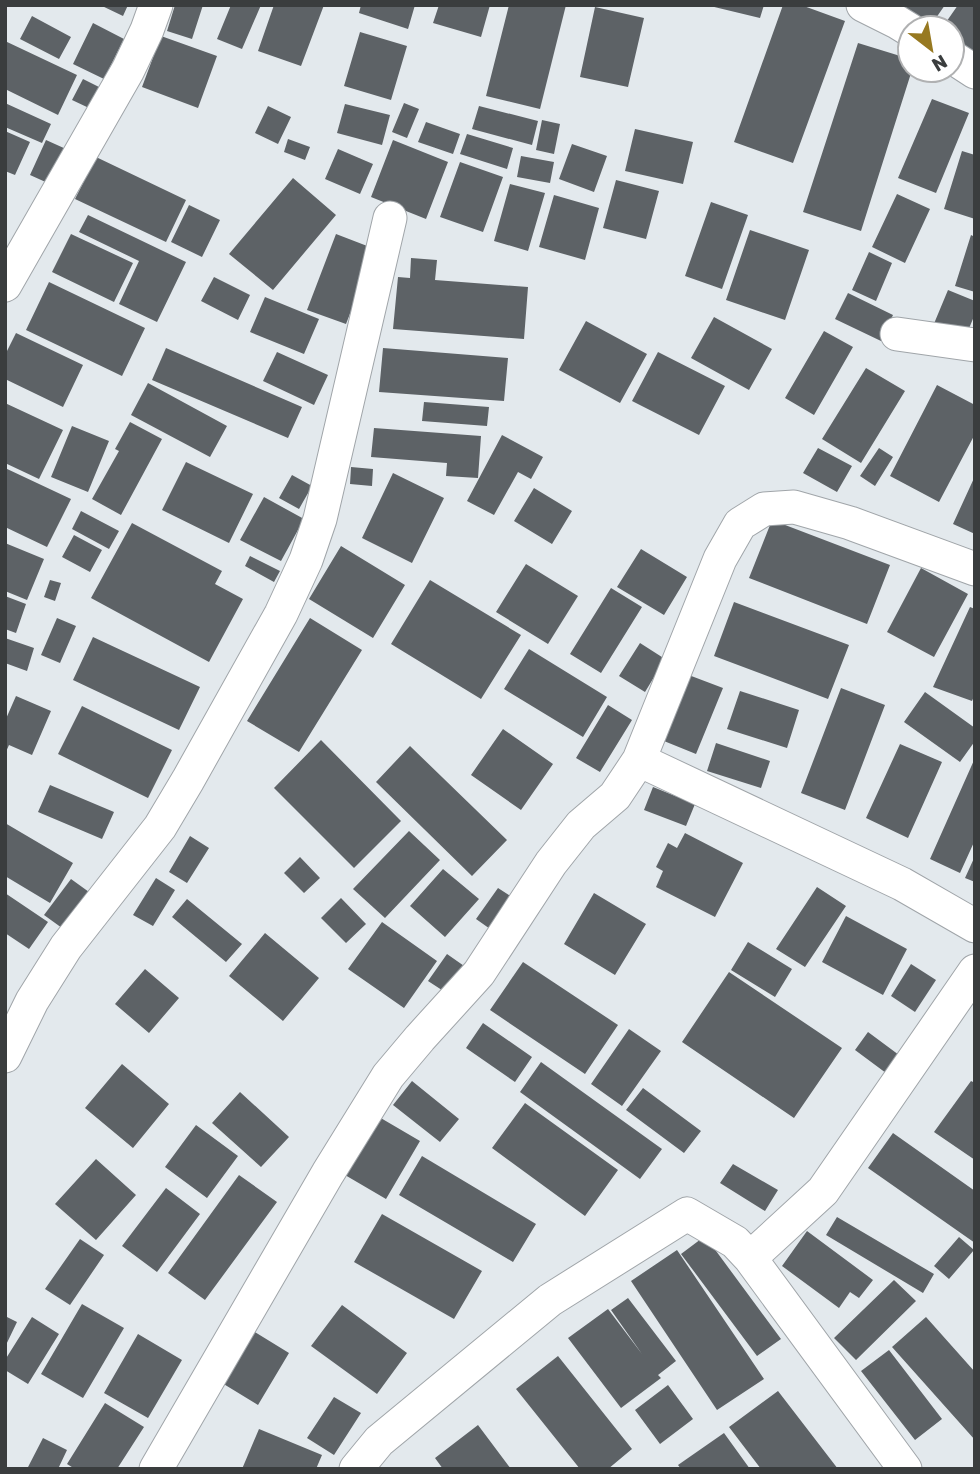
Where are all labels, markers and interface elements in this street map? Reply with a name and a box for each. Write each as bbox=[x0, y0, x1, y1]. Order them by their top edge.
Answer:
north arrow bbox=[896, 14, 966, 84]
text: N bbox=[928, 50, 951, 77]

